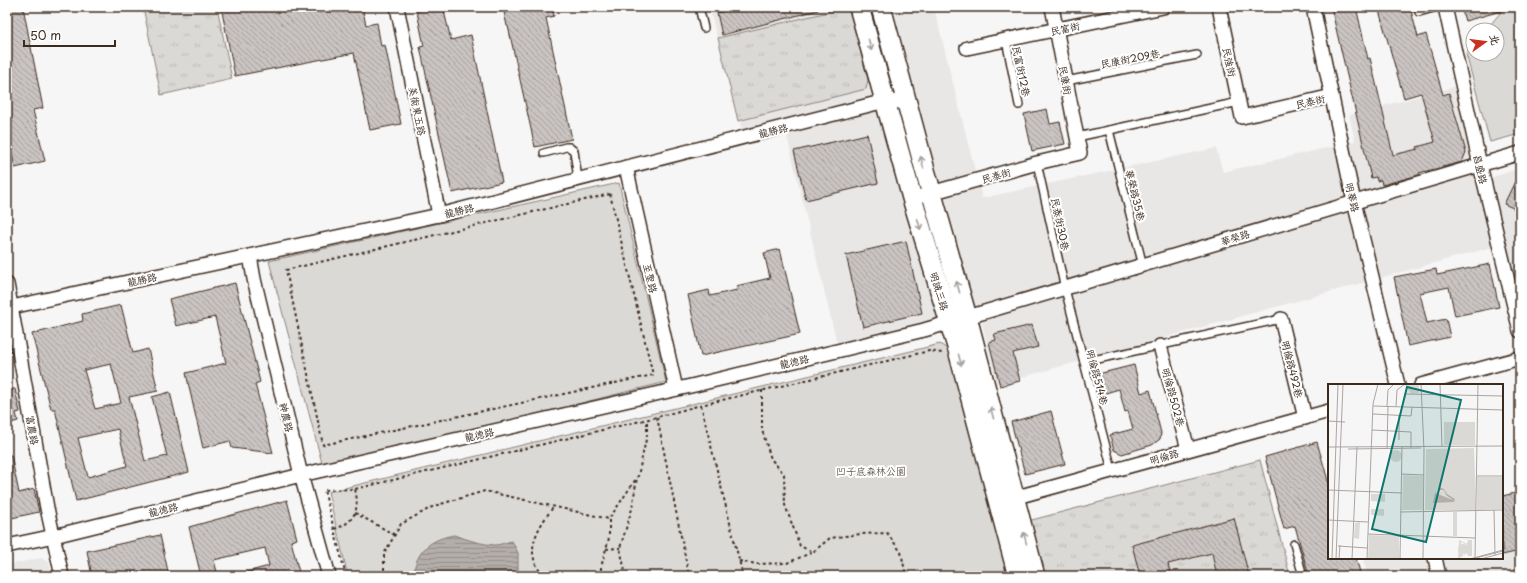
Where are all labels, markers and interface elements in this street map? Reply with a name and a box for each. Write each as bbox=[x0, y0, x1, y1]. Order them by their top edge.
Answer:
street label: 民富街 bbox=[1049, 18, 1081, 38]
scale bar bbox=[24, 22, 115, 48]
north arrow bbox=[1465, 22, 1505, 62]
text: 50 m bbox=[30, 26, 61, 44]
text: 北 bbox=[1486, 32, 1505, 47]
one-way arrow bbox=[867, 38, 874, 51]
street label: 民富街12巷 bbox=[1009, 44, 1035, 99]
street label: 民康街209巷 bbox=[1099, 45, 1162, 71]
street label: 民強街 bbox=[1220, 46, 1240, 78]
street label: 民康街 bbox=[1056, 64, 1076, 96]
street label: 美術東五路 bbox=[406, 85, 430, 137]
street label: 民泰街 bbox=[1294, 90, 1326, 112]
street label: 龍勝路 bbox=[757, 119, 789, 141]
street label: 昌盛路 bbox=[1470, 153, 1492, 185]
one-way arrow bbox=[918, 156, 926, 169]
street label: 民泰街 bbox=[980, 164, 1012, 186]
street label: 華榮路35巷 bbox=[1122, 168, 1150, 223]
street label: 明華路 bbox=[1342, 181, 1364, 213]
street label: 民泰街30巷 bbox=[1048, 196, 1074, 253]
street label: 龍勝路 bbox=[443, 199, 475, 221]
one-way arrow bbox=[916, 217, 923, 230]
street label: 華榮路 bbox=[1218, 225, 1252, 249]
street label: 至聖路 bbox=[640, 262, 662, 294]
street label: 龍勝路 bbox=[126, 269, 158, 289]
street label: 明誠三路 bbox=[927, 270, 953, 312]
one-way arrow bbox=[954, 281, 961, 294]
street label: 明倫路492巷 bbox=[1279, 339, 1308, 400]
street label: 明倫路514巷 bbox=[1083, 347, 1113, 408]
street label: 龍德路 bbox=[778, 350, 810, 372]
one-way arrow bbox=[957, 353, 965, 366]
street label: 明倫路502巷 bbox=[1159, 366, 1189, 429]
inset map bbox=[1328, 384, 1503, 559]
street label: 神農路 bbox=[276, 401, 298, 433]
one-way arrow bbox=[988, 406, 995, 419]
street label: 富農路 bbox=[23, 414, 43, 446]
street label: 龍德路 bbox=[463, 423, 495, 445]
street label: 明倫路 bbox=[1148, 445, 1180, 467]
park label: 凹子底森林公園 bbox=[836, 463, 906, 478]
street label: 龍德路 bbox=[147, 498, 179, 520]
one-way arrow bbox=[1021, 532, 1028, 545]

